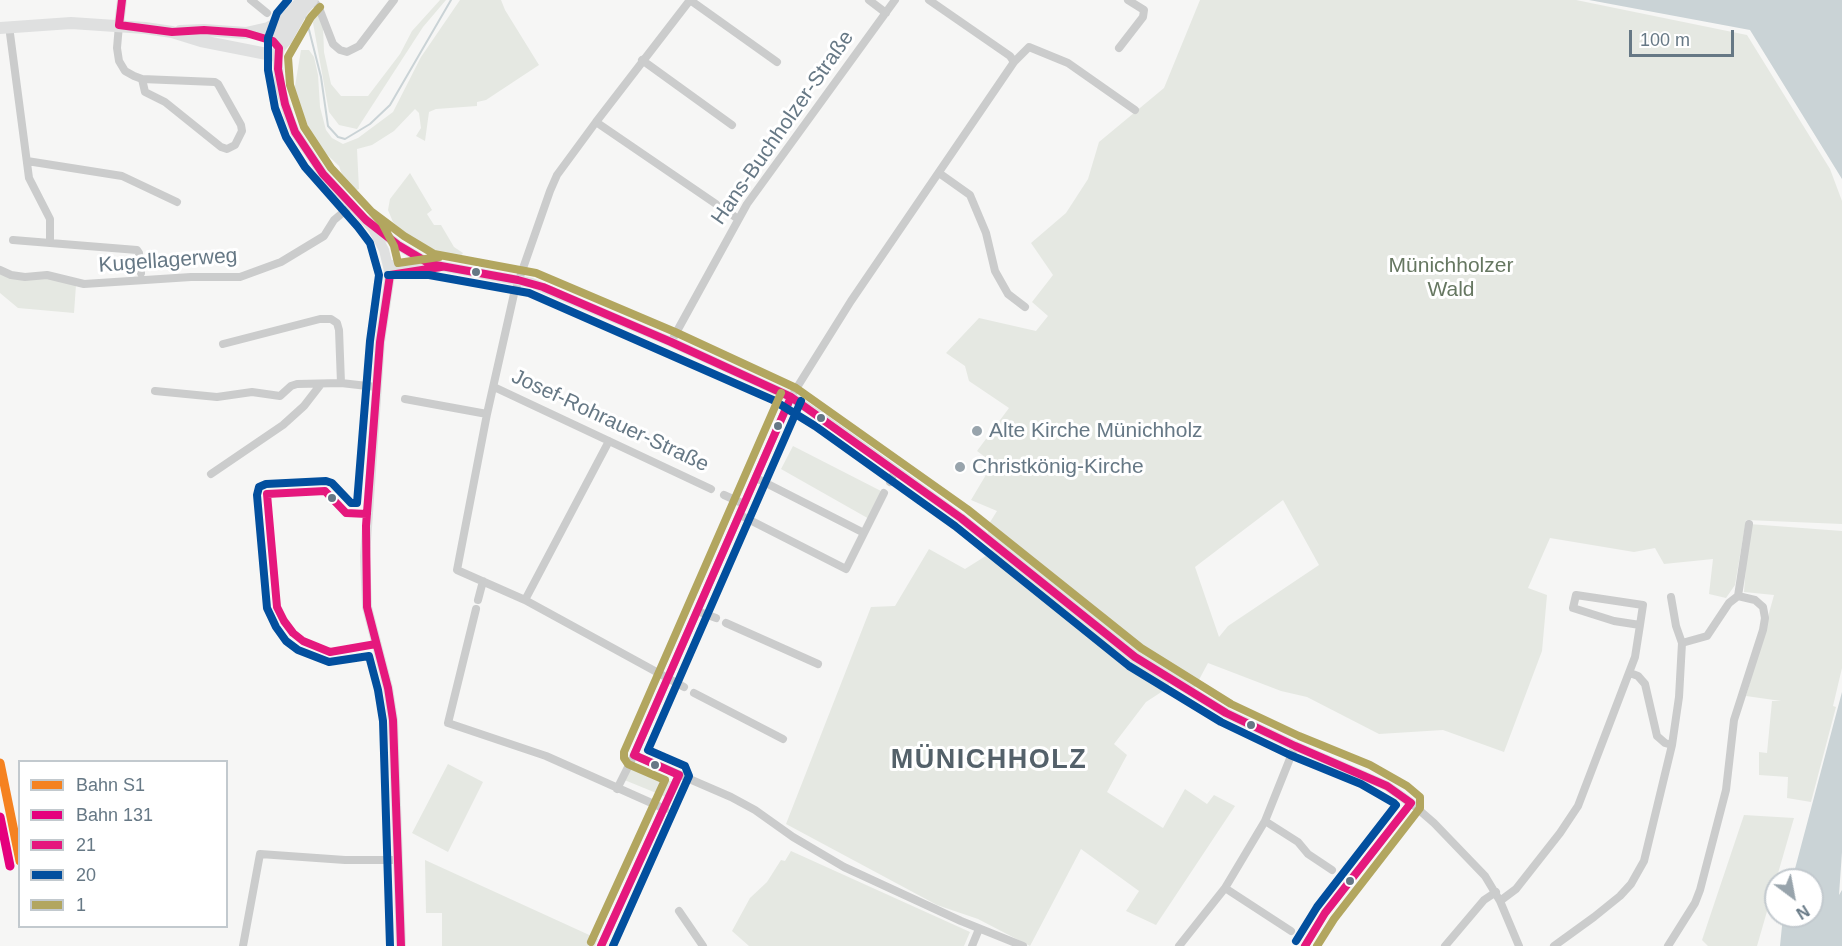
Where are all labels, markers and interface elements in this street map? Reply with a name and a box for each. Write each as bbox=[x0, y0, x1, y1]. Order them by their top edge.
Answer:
scale bar bbox=[1632, 18, 1737, 56]
street label: Hans-Buchholzer-Straße bbox=[706, 26, 860, 230]
text: 100 m bbox=[1640, 30, 1690, 50]
street label: Kugellagerweg bbox=[98, 244, 238, 278]
park label: Münichholzer Wald bbox=[1389, 253, 1513, 303]
unlabelled marker bbox=[470, 266, 482, 278]
street label: Josef-Rohrauer-Straße bbox=[507, 364, 713, 478]
unlabelled marker bbox=[815, 412, 827, 424]
place label: Alte Kirche Münichholz bbox=[989, 418, 1203, 444]
unlabelled marker bbox=[772, 420, 784, 432]
marker: Alte Kirche Münichholz bbox=[970, 424, 984, 438]
place label: Christkönig-Kirche bbox=[972, 454, 1144, 480]
marker: Christkönig-Kirche bbox=[953, 460, 967, 474]
unlabelled marker bbox=[326, 492, 338, 504]
unlabelled marker bbox=[1245, 719, 1257, 731]
district label: MÜNICHHOLZ bbox=[891, 745, 1087, 777]
unlabelled marker bbox=[649, 759, 661, 771]
legend bbox=[18, 760, 228, 928]
text: Bahn S1 bbox=[76, 775, 145, 795]
text: Bahn 131 bbox=[76, 805, 153, 825]
text: 21 bbox=[76, 835, 96, 855]
text: 20 bbox=[76, 865, 96, 885]
north arrow bbox=[1764, 868, 1824, 928]
unlabelled marker bbox=[1344, 875, 1356, 887]
text: 1 bbox=[76, 895, 86, 915]
text: N bbox=[1793, 902, 1812, 922]

